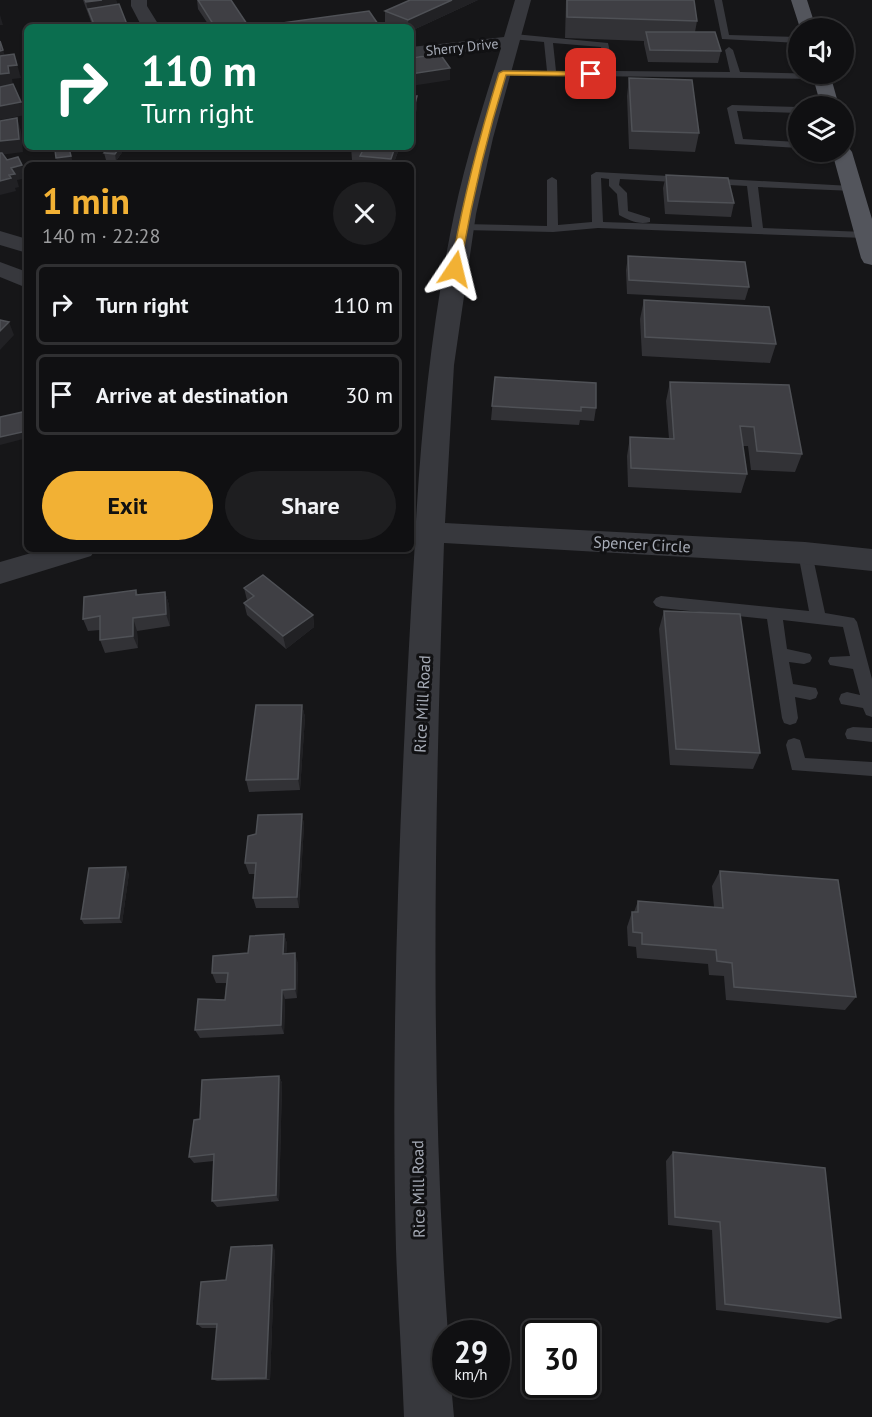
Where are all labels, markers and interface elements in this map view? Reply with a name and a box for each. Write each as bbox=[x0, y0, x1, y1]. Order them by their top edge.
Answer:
map controls bbox=[788, 18, 854, 162]
button: sound bbox=[788, 18, 854, 84]
street label: Sherry Drive bbox=[425, 34, 499, 60]
text: 110 m bbox=[141, 43, 257, 98]
icon: right bbox=[42, 48, 120, 126]
pin bbox=[565, 48, 616, 99]
icon: arrive bbox=[574, 57, 607, 90]
text: Turn right bbox=[141, 96, 254, 130]
button: layers bbox=[788, 96, 854, 162]
text: 1 min bbox=[42, 177, 130, 224]
button: close bbox=[333, 182, 396, 245]
text: 140 m · 22:28 bbox=[42, 223, 160, 249]
position arrow bbox=[423, 237, 487, 301]
icon: right bbox=[45, 288, 78, 321]
text: Turn right bbox=[96, 291, 188, 319]
text: 110 m bbox=[333, 291, 393, 319]
icon: arrive bbox=[45, 378, 78, 411]
text: Arrive at destination bbox=[96, 381, 288, 409]
text: 30 m bbox=[345, 381, 393, 409]
button: Exit bbox=[42, 471, 213, 540]
button: Share bbox=[225, 471, 396, 540]
street label: Spencer Circle bbox=[593, 531, 691, 557]
street label: Rice Mill Road bbox=[409, 655, 435, 753]
street label: Rice Mill Road bbox=[407, 1140, 429, 1238]
speed limit sign: 30 bbox=[522, 1320, 600, 1398]
text: 29 bbox=[454, 1332, 488, 1371]
text: km/h bbox=[455, 1365, 487, 1384]

